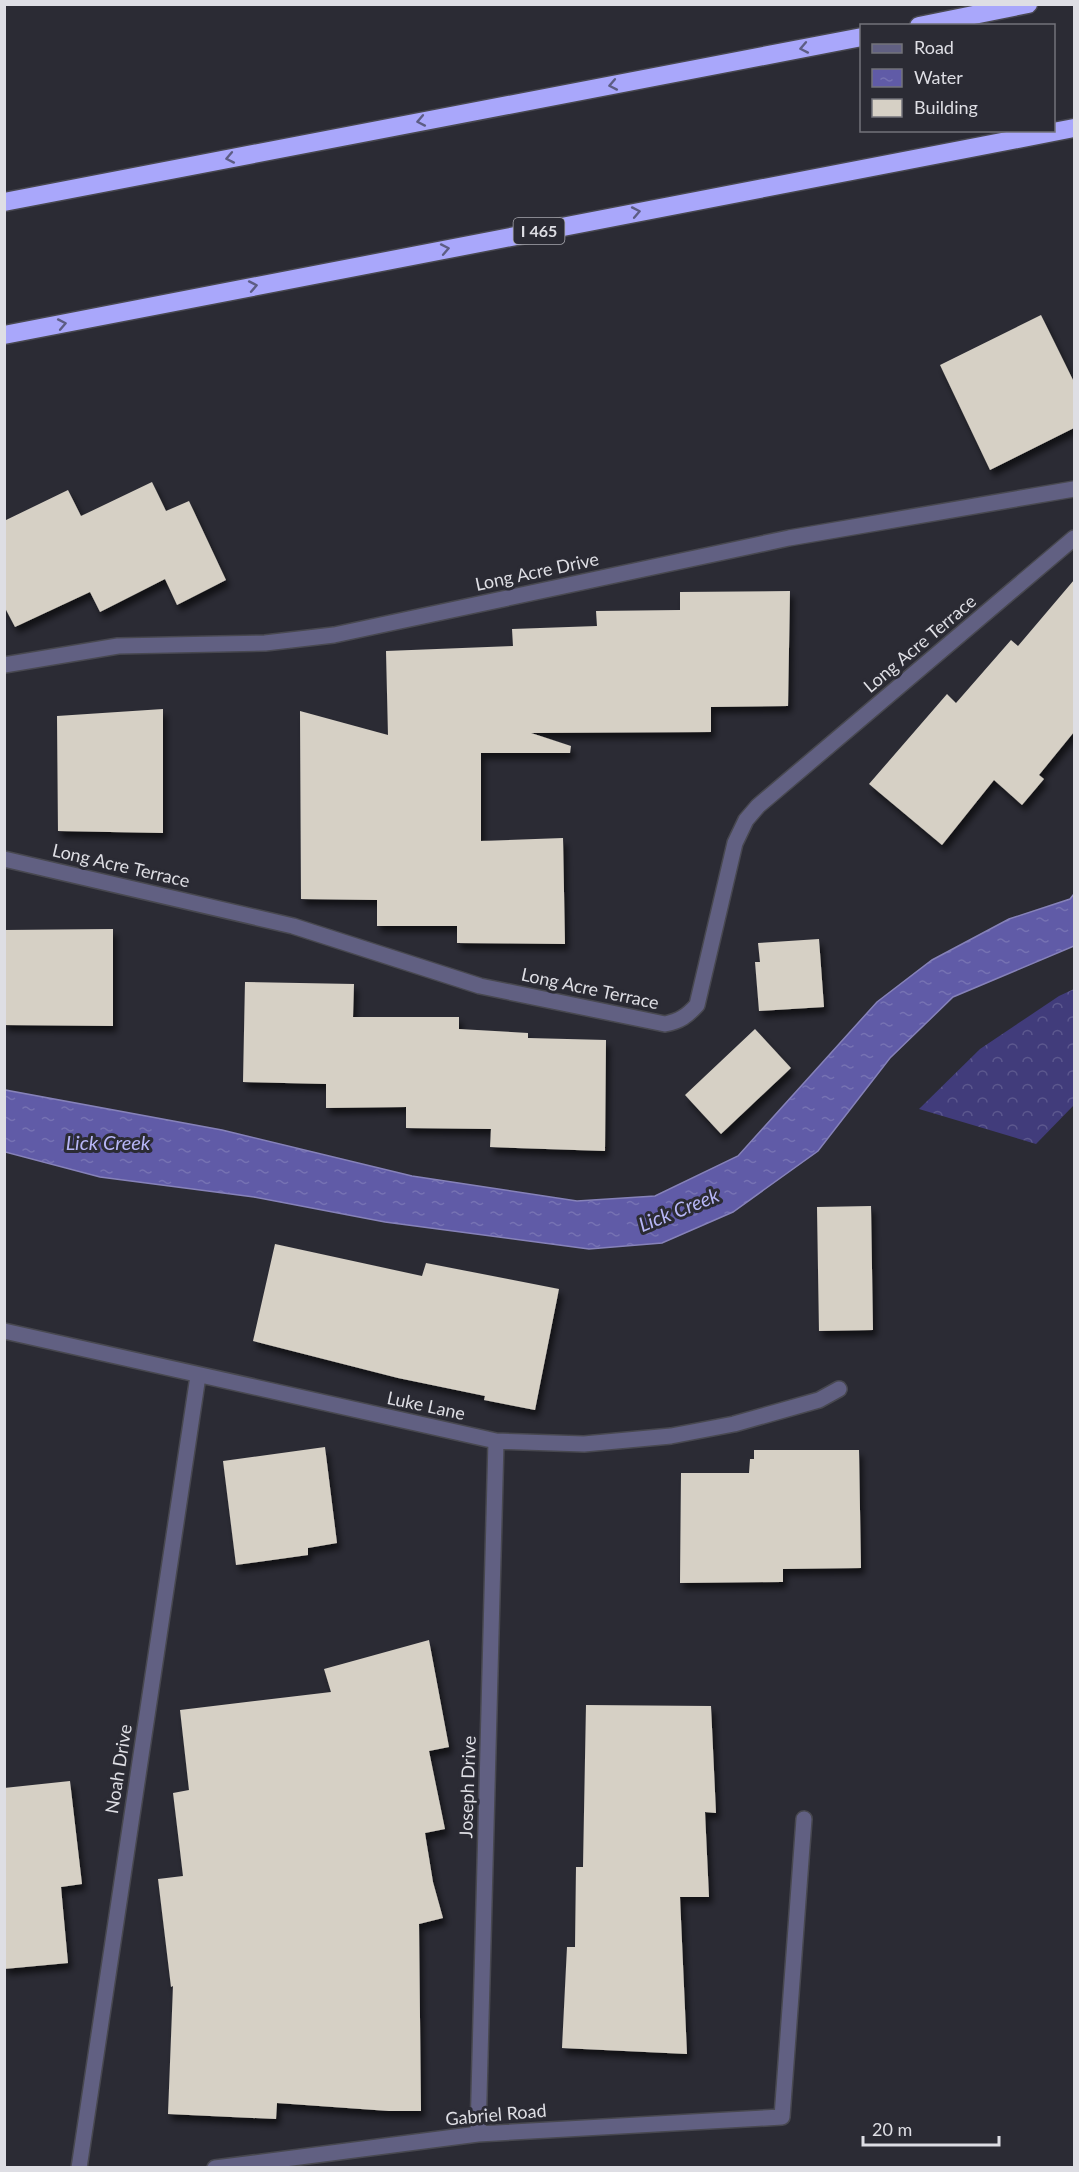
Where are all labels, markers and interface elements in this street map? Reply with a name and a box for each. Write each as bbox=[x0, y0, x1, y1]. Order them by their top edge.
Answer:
legend bbox=[860, 24, 1055, 132]
text: Road bbox=[914, 36, 954, 58]
one-way arrow bbox=[799, 41, 809, 54]
text: Water bbox=[914, 66, 963, 88]
one-way arrow bbox=[608, 78, 618, 91]
text: Building bbox=[914, 96, 978, 118]
one-way arrow bbox=[416, 114, 426, 127]
one-way arrow bbox=[225, 151, 235, 164]
one-way arrow bbox=[631, 206, 641, 219]
road number: I 465 bbox=[514, 218, 564, 244]
one-way arrow bbox=[439, 243, 449, 256]
one-way arrow bbox=[248, 280, 258, 293]
one-way arrow bbox=[57, 318, 67, 331]
street label: Long Acre Drive bbox=[473, 547, 601, 595]
street label: Long Acre Terrace bbox=[859, 590, 980, 697]
street label: Long Acre Terrace bbox=[50, 839, 192, 892]
street label: Long Acre Terrace bbox=[519, 963, 661, 1013]
water label: Lick Creek bbox=[66, 1130, 151, 1154]
water label: Lick Creek bbox=[635, 1182, 723, 1236]
street label: Luke Lane bbox=[385, 1386, 467, 1424]
street label: Noah Drive bbox=[100, 1723, 136, 1815]
street label: Joseph Drive bbox=[454, 1735, 480, 1839]
street label: Gabriel Road bbox=[445, 2099, 547, 2129]
scale bar bbox=[863, 2109, 1000, 2147]
text: 20 m bbox=[872, 2118, 912, 2140]

